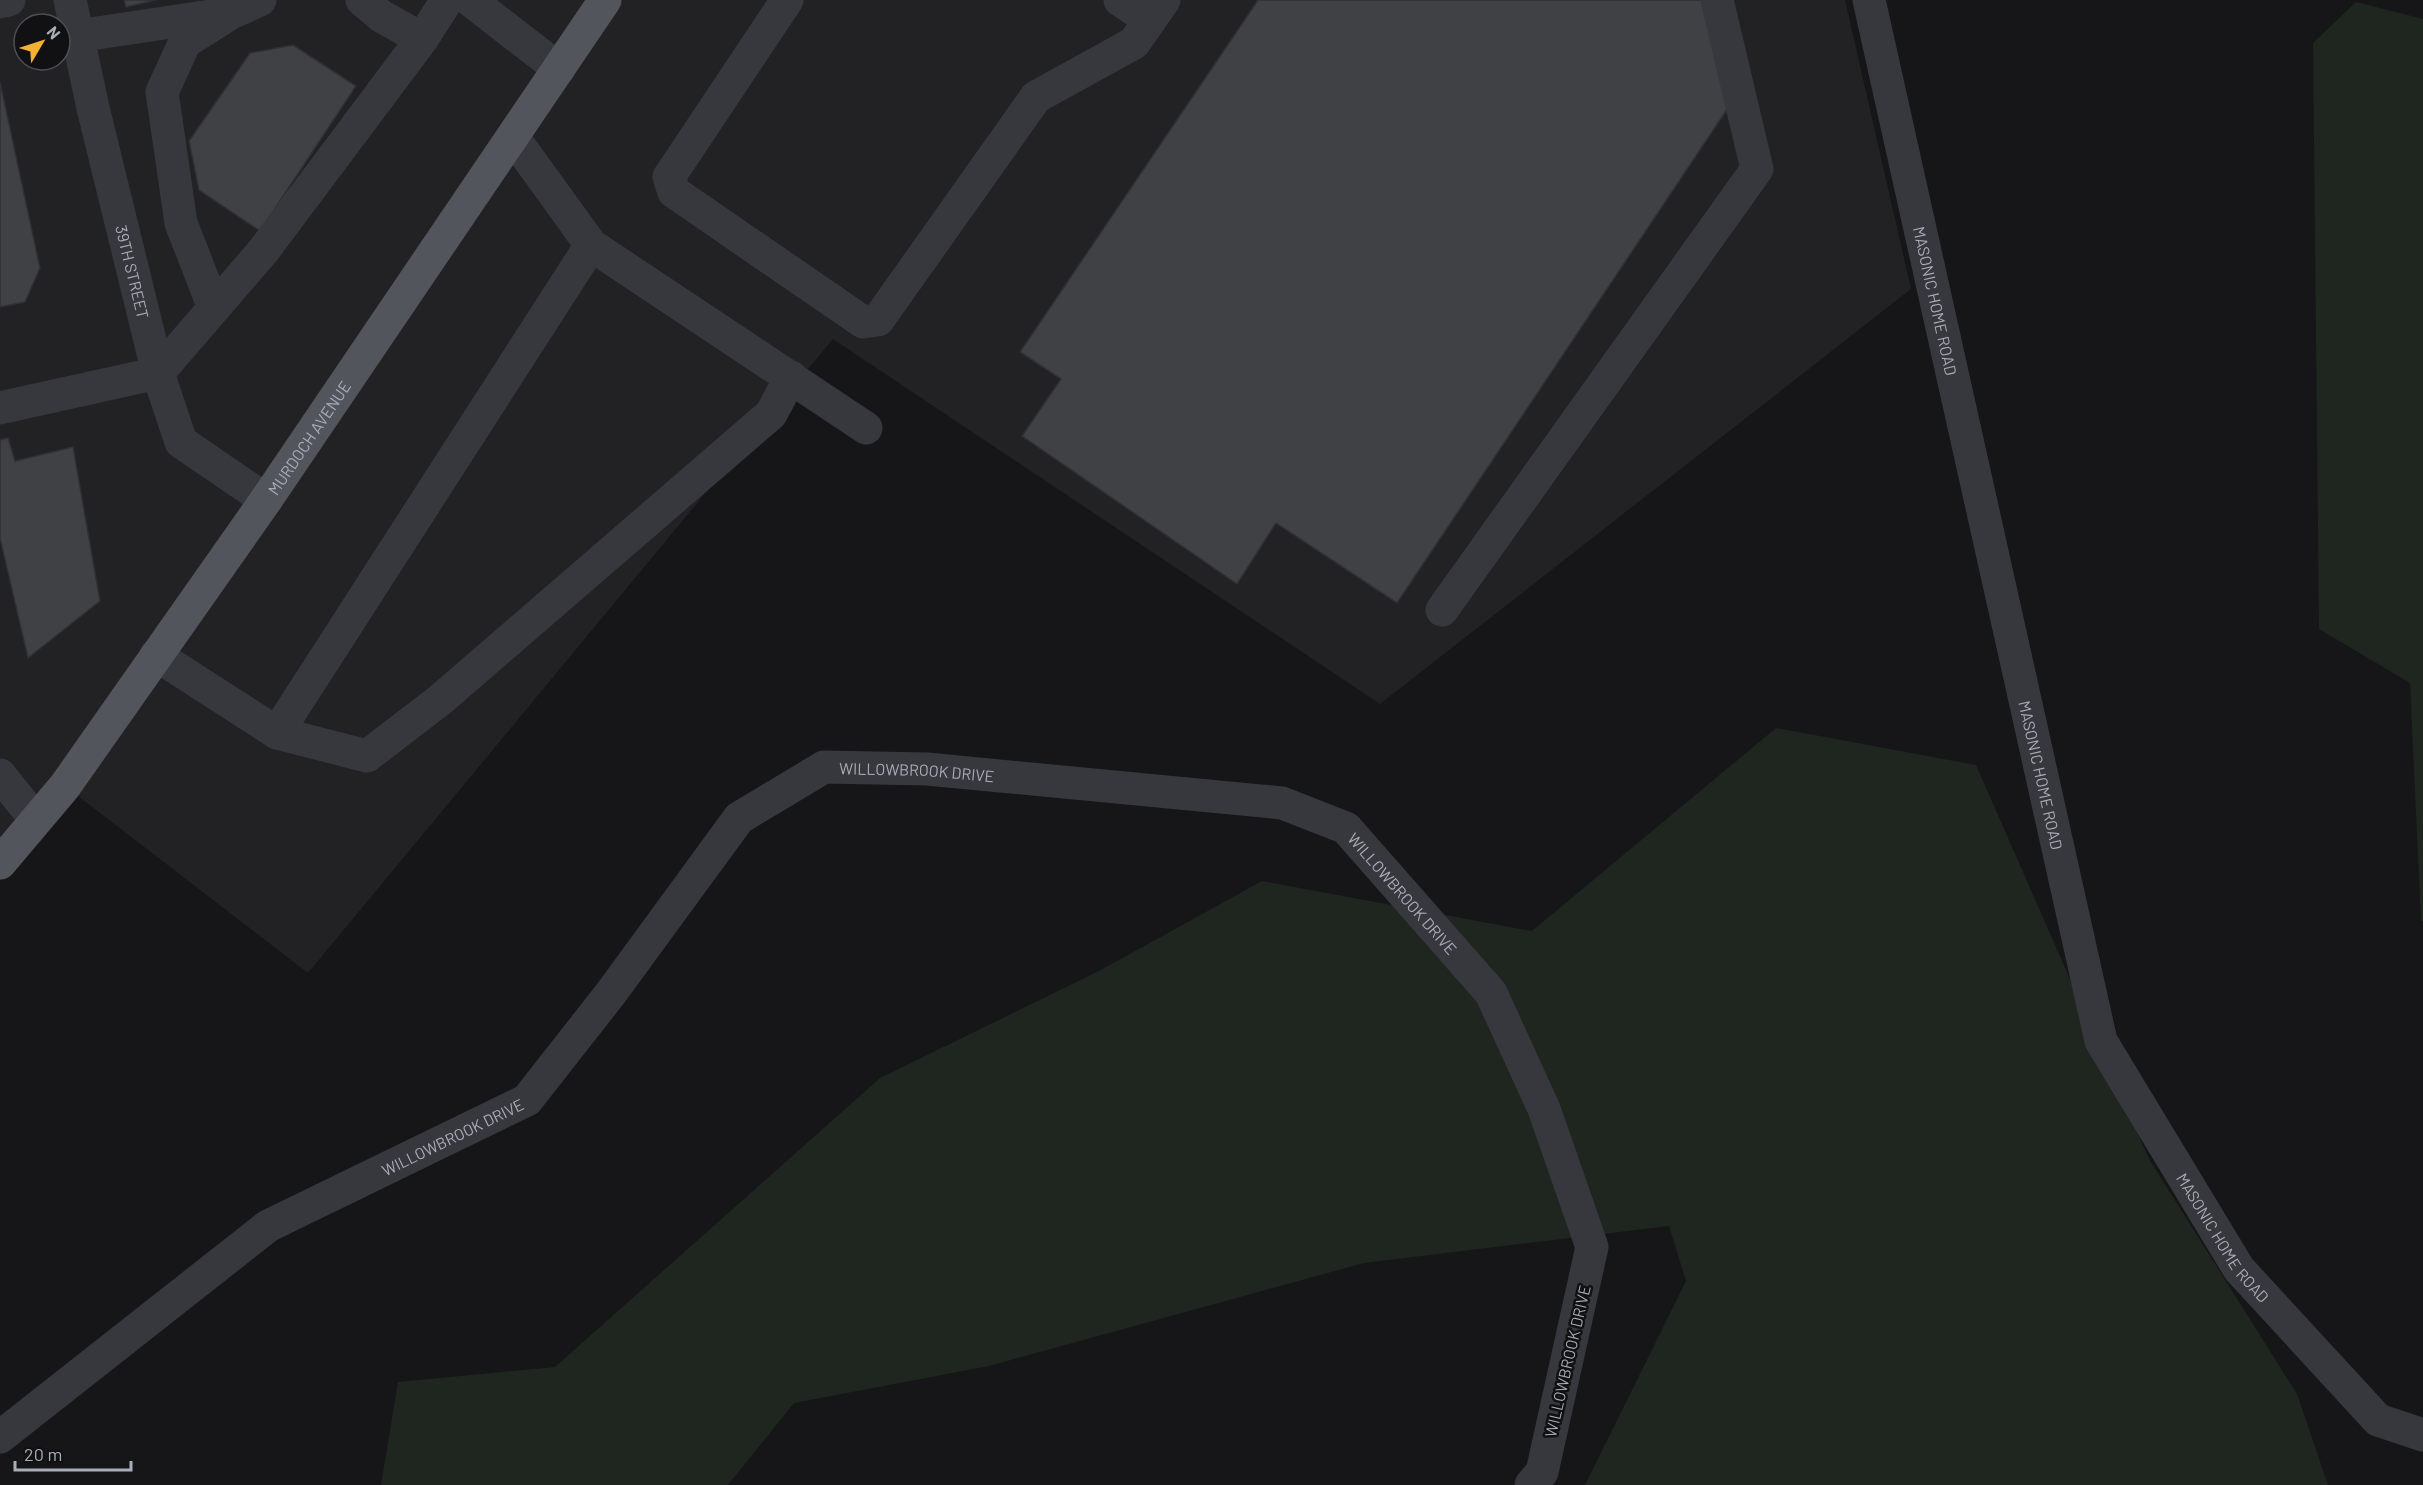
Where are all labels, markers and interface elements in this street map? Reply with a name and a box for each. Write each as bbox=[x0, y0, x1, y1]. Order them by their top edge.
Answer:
north arrow bbox=[12, 12, 72, 72]
text: N bbox=[43, 22, 65, 42]
street label: 39TH STREET bbox=[113, 223, 154, 320]
street label: MASONIC HOME ROAD bbox=[1910, 224, 1962, 377]
street label: MURDOCH AVENUE bbox=[263, 377, 354, 498]
street label: MASONIC HOME ROAD bbox=[2016, 699, 2068, 851]
street label: WILLOWBROOK DRIVE bbox=[839, 758, 995, 785]
street label: WILLOWBROOK DRIVE bbox=[1345, 828, 1462, 958]
street label: WILLOWBROOK DRIVE bbox=[378, 1094, 526, 1179]
street label: MASONIC HOME ROAD bbox=[2173, 1169, 2274, 1306]
street label: WILLOWBROOK DRIVE bbox=[1540, 1283, 1594, 1439]
scale bar bbox=[15, 1434, 130, 1472]
text: 20 m bbox=[24, 1443, 62, 1465]

